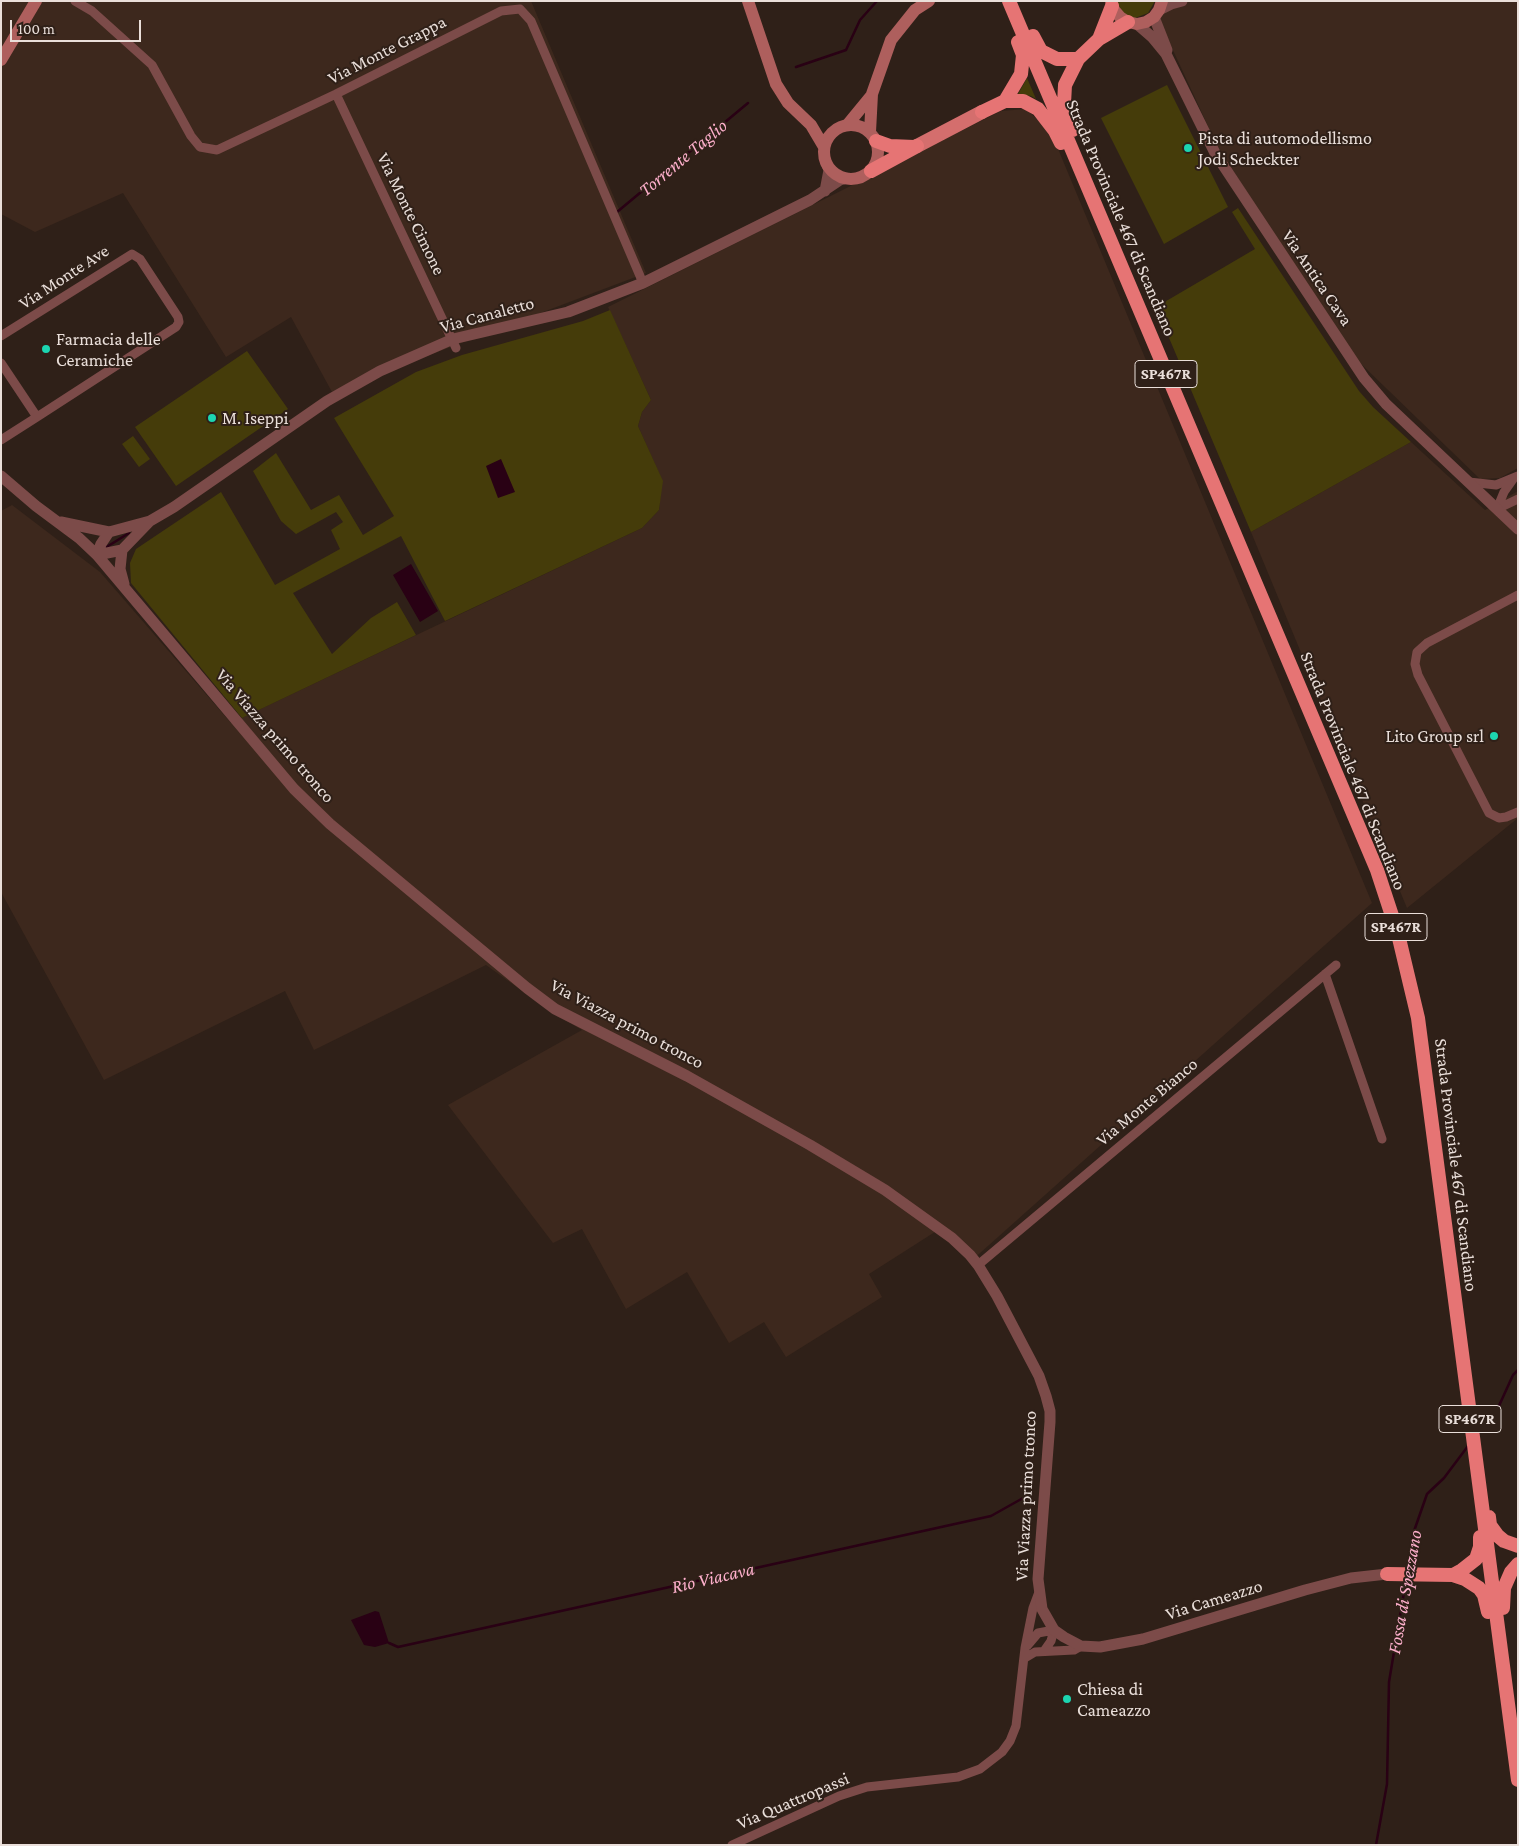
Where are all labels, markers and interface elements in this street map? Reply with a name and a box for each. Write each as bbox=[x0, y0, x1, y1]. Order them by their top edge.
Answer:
scale bar bbox=[12, 10, 144, 42]
street label: Via Monte Grappa bbox=[324, 11, 450, 89]
text: 100 m bbox=[18, 21, 55, 37]
street label: Strada Provinciale 467 di Scandiano bbox=[1061, 96, 1181, 340]
water label: Torrente Taglio bbox=[634, 114, 732, 202]
place label: Pista di automodellismo Jodi Scheckter bbox=[1198, 127, 1372, 170]
marker: Pista di automodellismo Jodi Scheckter bbox=[1182, 142, 1194, 154]
street label: Via Monte Cimone bbox=[372, 149, 450, 279]
street label: Via Antica Cava bbox=[1277, 226, 1357, 330]
street label: Via Monte Ave bbox=[15, 240, 113, 314]
street label: Via Canaletto bbox=[438, 292, 536, 338]
place label: Farmacia delle Ceramiche bbox=[56, 328, 161, 370]
marker: Farmacia delle Ceramiche bbox=[40, 343, 52, 355]
road number: SP467R bbox=[1135, 360, 1197, 388]
place label: M. Iseppi bbox=[222, 407, 288, 429]
marker: M. Iseppi bbox=[206, 412, 218, 424]
street label: Strada Provinciale 467 di Scandiano bbox=[1295, 649, 1411, 893]
street label: Via Viazza primo tronco bbox=[211, 665, 339, 807]
place label: Lito Group srl bbox=[1385, 725, 1484, 747]
marker: Lito Group srl bbox=[1488, 730, 1500, 742]
road number: SP467R bbox=[1365, 914, 1427, 940]
street label: Via Viazza primo tronco bbox=[547, 974, 707, 1074]
street label: Strada Provinciale 467 di Scandiano bbox=[1430, 1037, 1482, 1293]
street label: Via Monte Bianco bbox=[1092, 1053, 1202, 1151]
road number: SP467R bbox=[1439, 1406, 1501, 1432]
street label: Via Viazza primo tronco bbox=[1011, 1410, 1041, 1582]
water label: Fossa di Spezzano bbox=[1383, 1528, 1427, 1656]
water label: Rio Viacava bbox=[669, 1557, 757, 1599]
street label: Via Cameazzo bbox=[1163, 1575, 1265, 1625]
place label: Chiesa di Cameazzo bbox=[1077, 1678, 1151, 1720]
marker: Chiesa di Cameazzo bbox=[1061, 1693, 1073, 1705]
street label: Via Quattropassi bbox=[734, 1768, 852, 1834]

